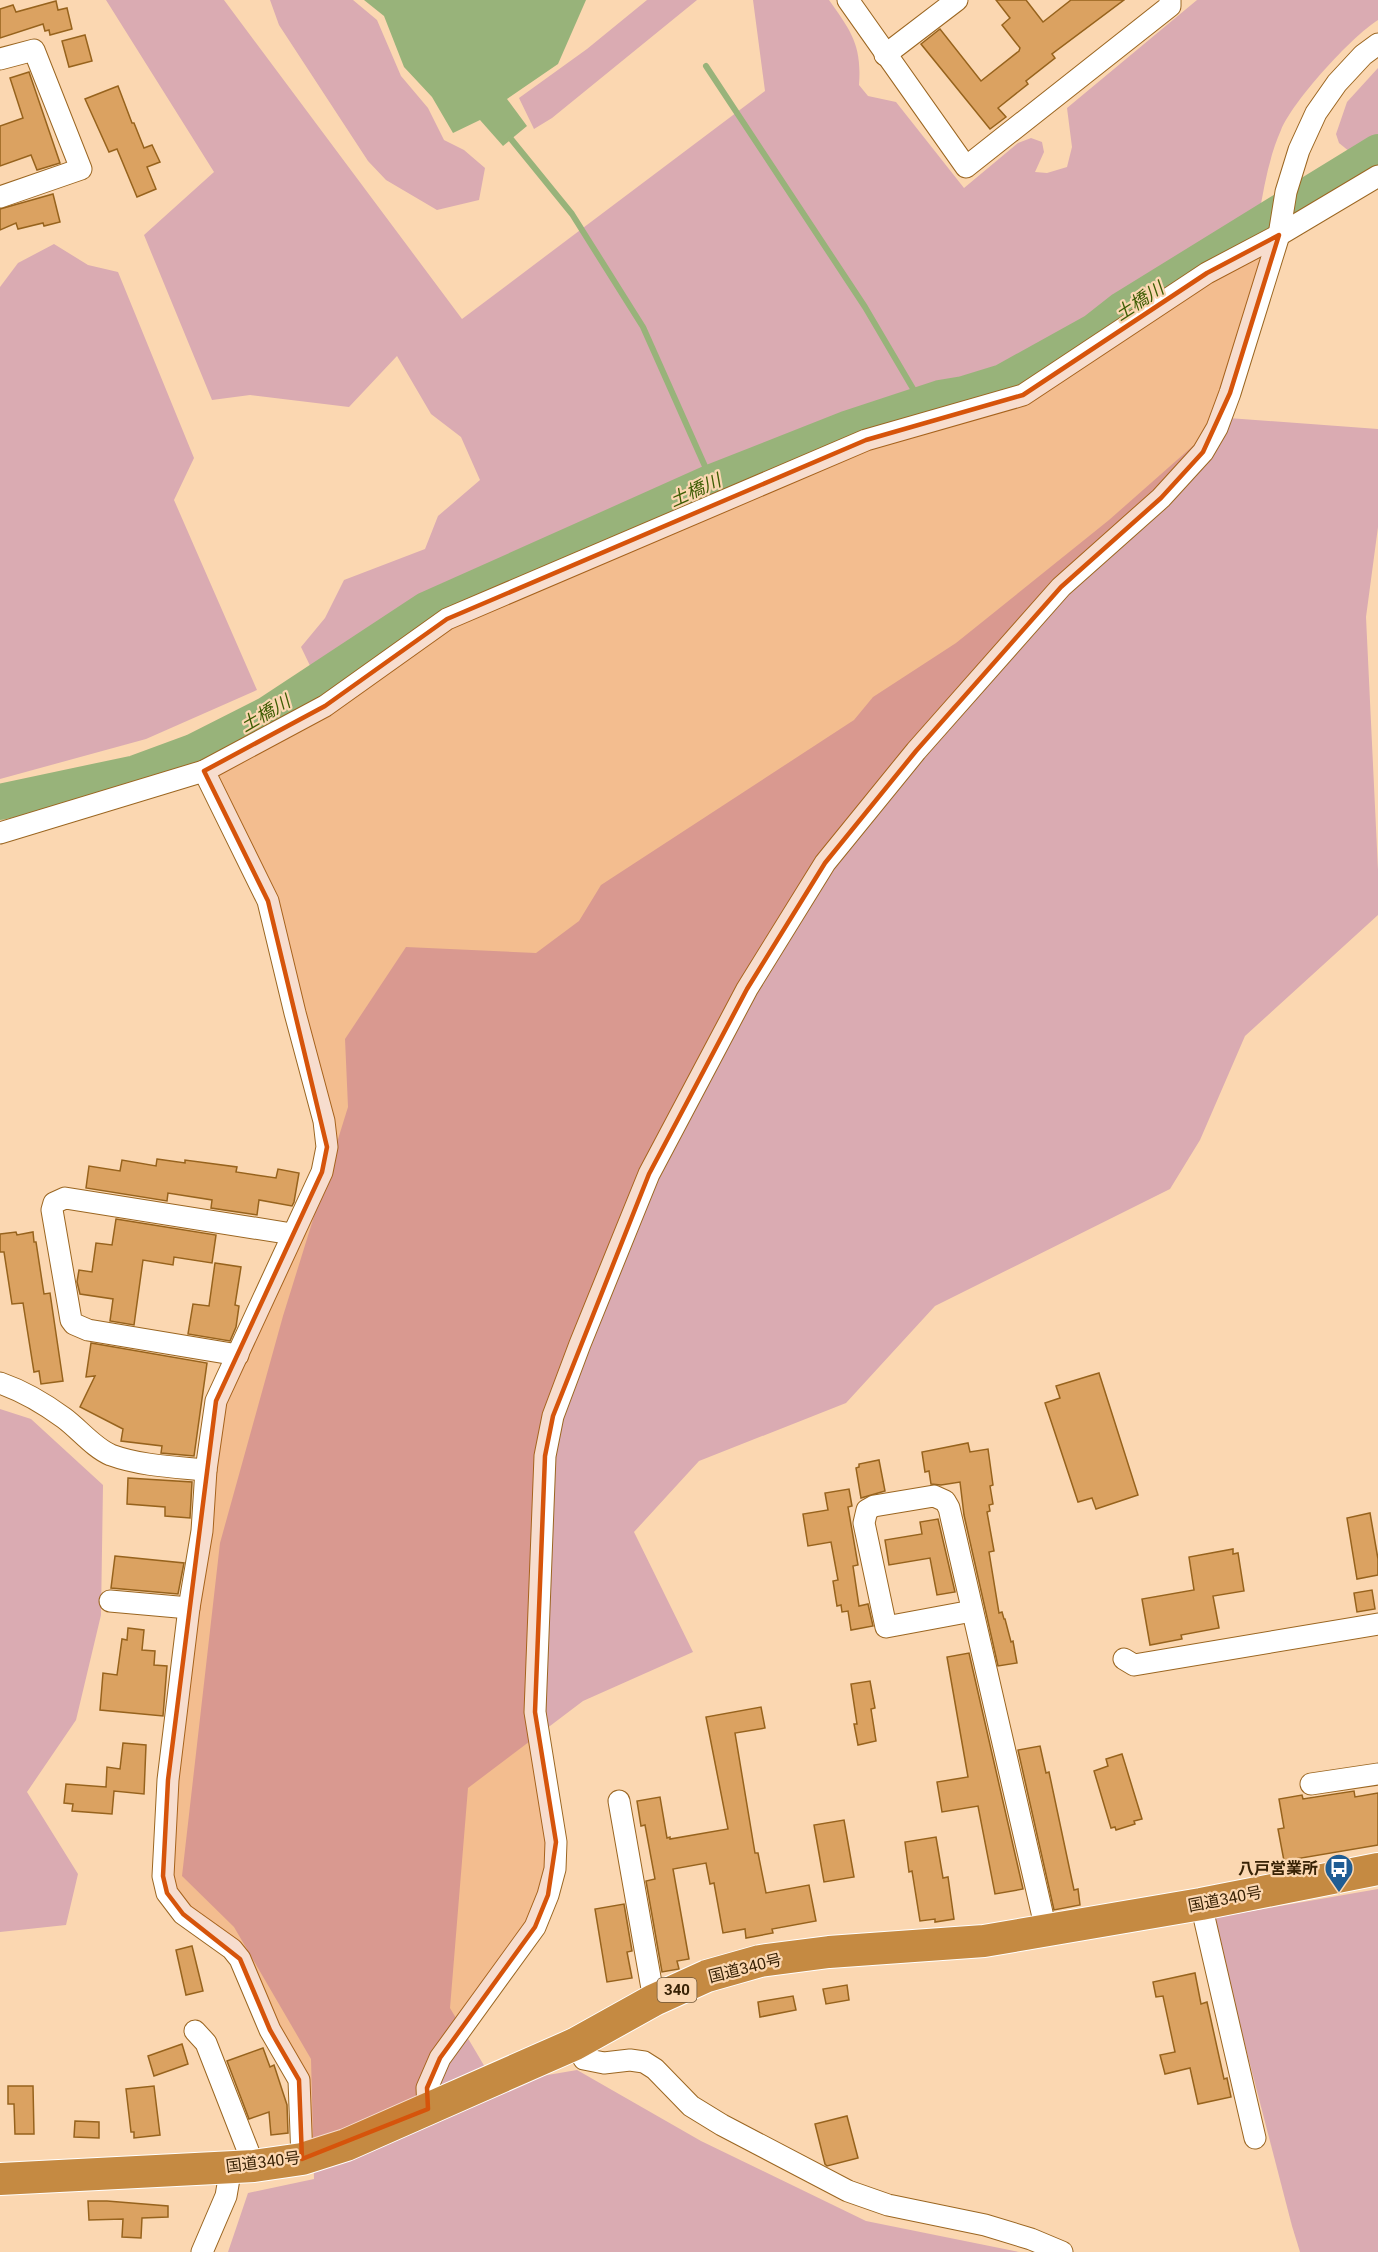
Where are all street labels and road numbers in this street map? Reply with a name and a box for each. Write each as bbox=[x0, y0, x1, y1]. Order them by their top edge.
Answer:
street label: 国道340号 bbox=[1186, 1883, 1264, 1915]
street label: 国道340号 bbox=[706, 1950, 784, 1986]
road number: 340 bbox=[658, 1978, 696, 2002]
street label: 国道340号 bbox=[225, 2148, 301, 2176]

